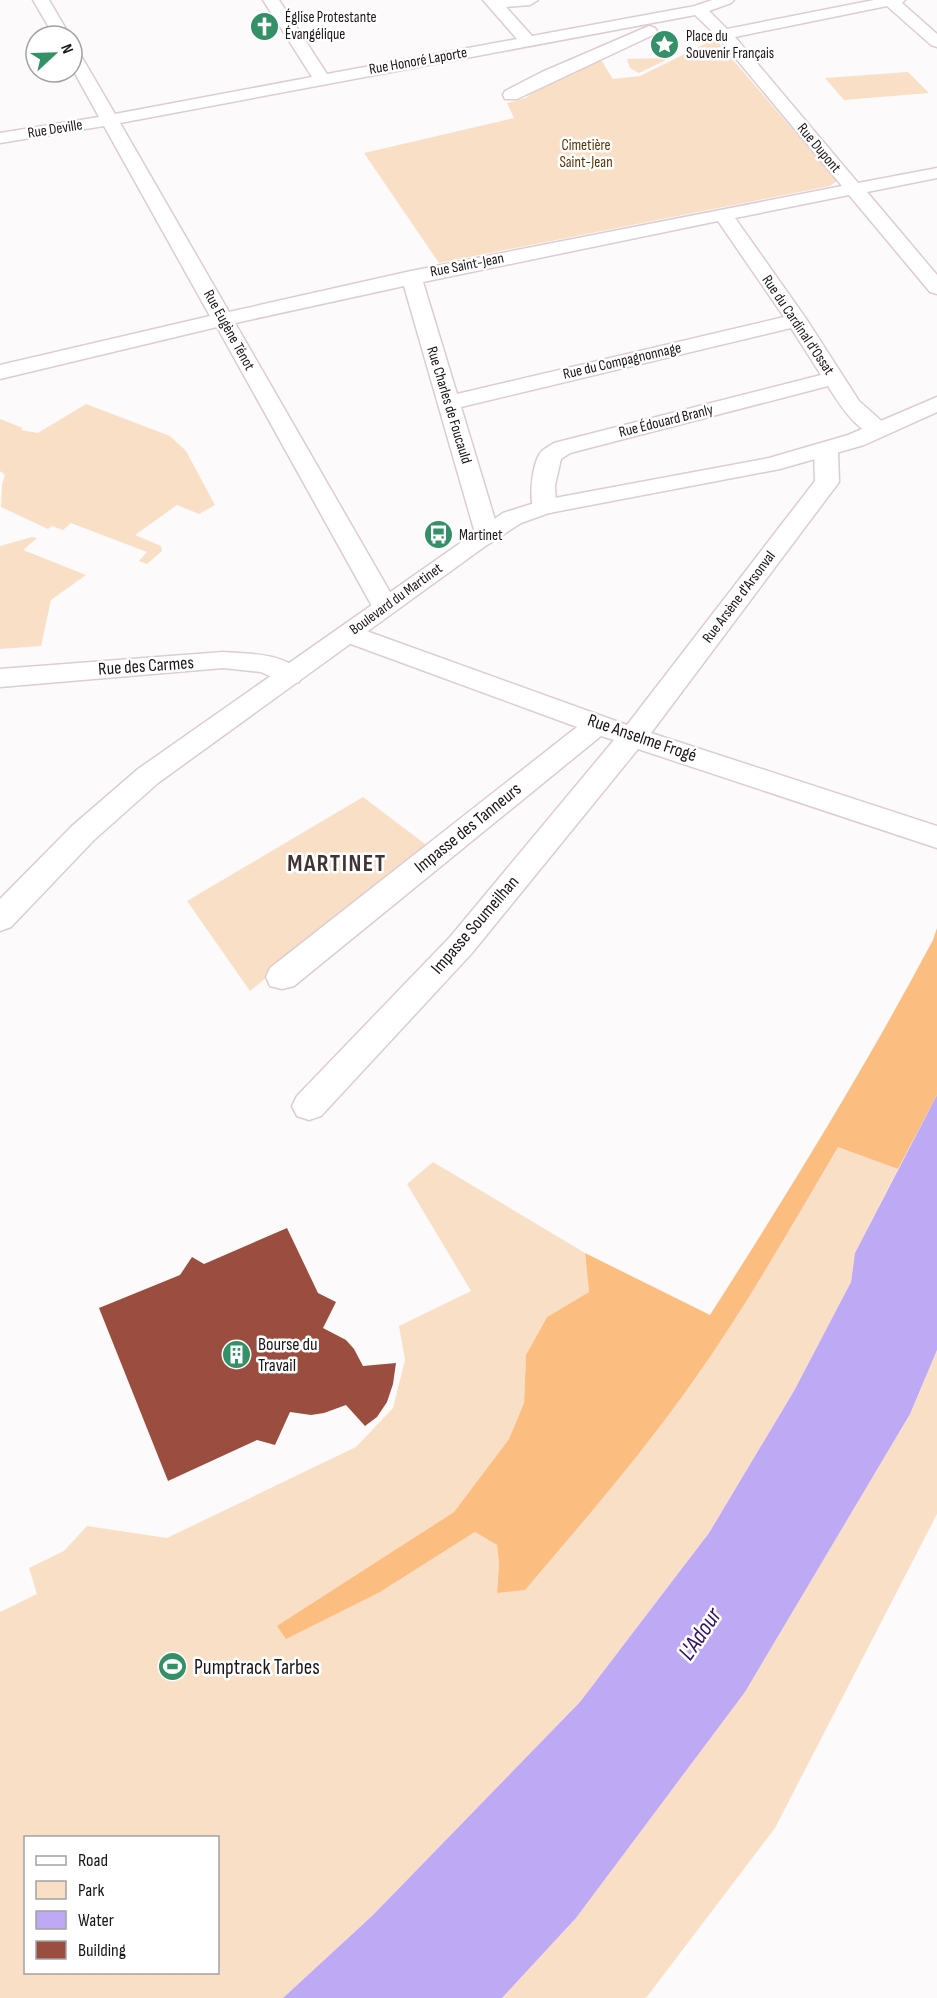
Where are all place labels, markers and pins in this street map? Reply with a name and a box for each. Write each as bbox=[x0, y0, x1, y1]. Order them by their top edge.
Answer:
place label: Église Protestante Évangélique bbox=[285, 8, 377, 44]
church icon: Église Protestante Évangélique bbox=[248, 10, 280, 42]
place label: Place du Souvenir Français bbox=[686, 27, 774, 63]
place icon: Place du Souvenir Français bbox=[649, 29, 681, 61]
bus stop icon: Martinet bbox=[422, 519, 454, 551]
place label: Martinet bbox=[459, 526, 503, 545]
place label: Bourse du Travail bbox=[258, 1334, 318, 1376]
building icon: Bourse du Travail bbox=[221, 1338, 253, 1370]
sports icon: Pumptrack Tarbes bbox=[157, 1651, 189, 1683]
place label: Pumptrack Tarbes bbox=[194, 1655, 320, 1680]

